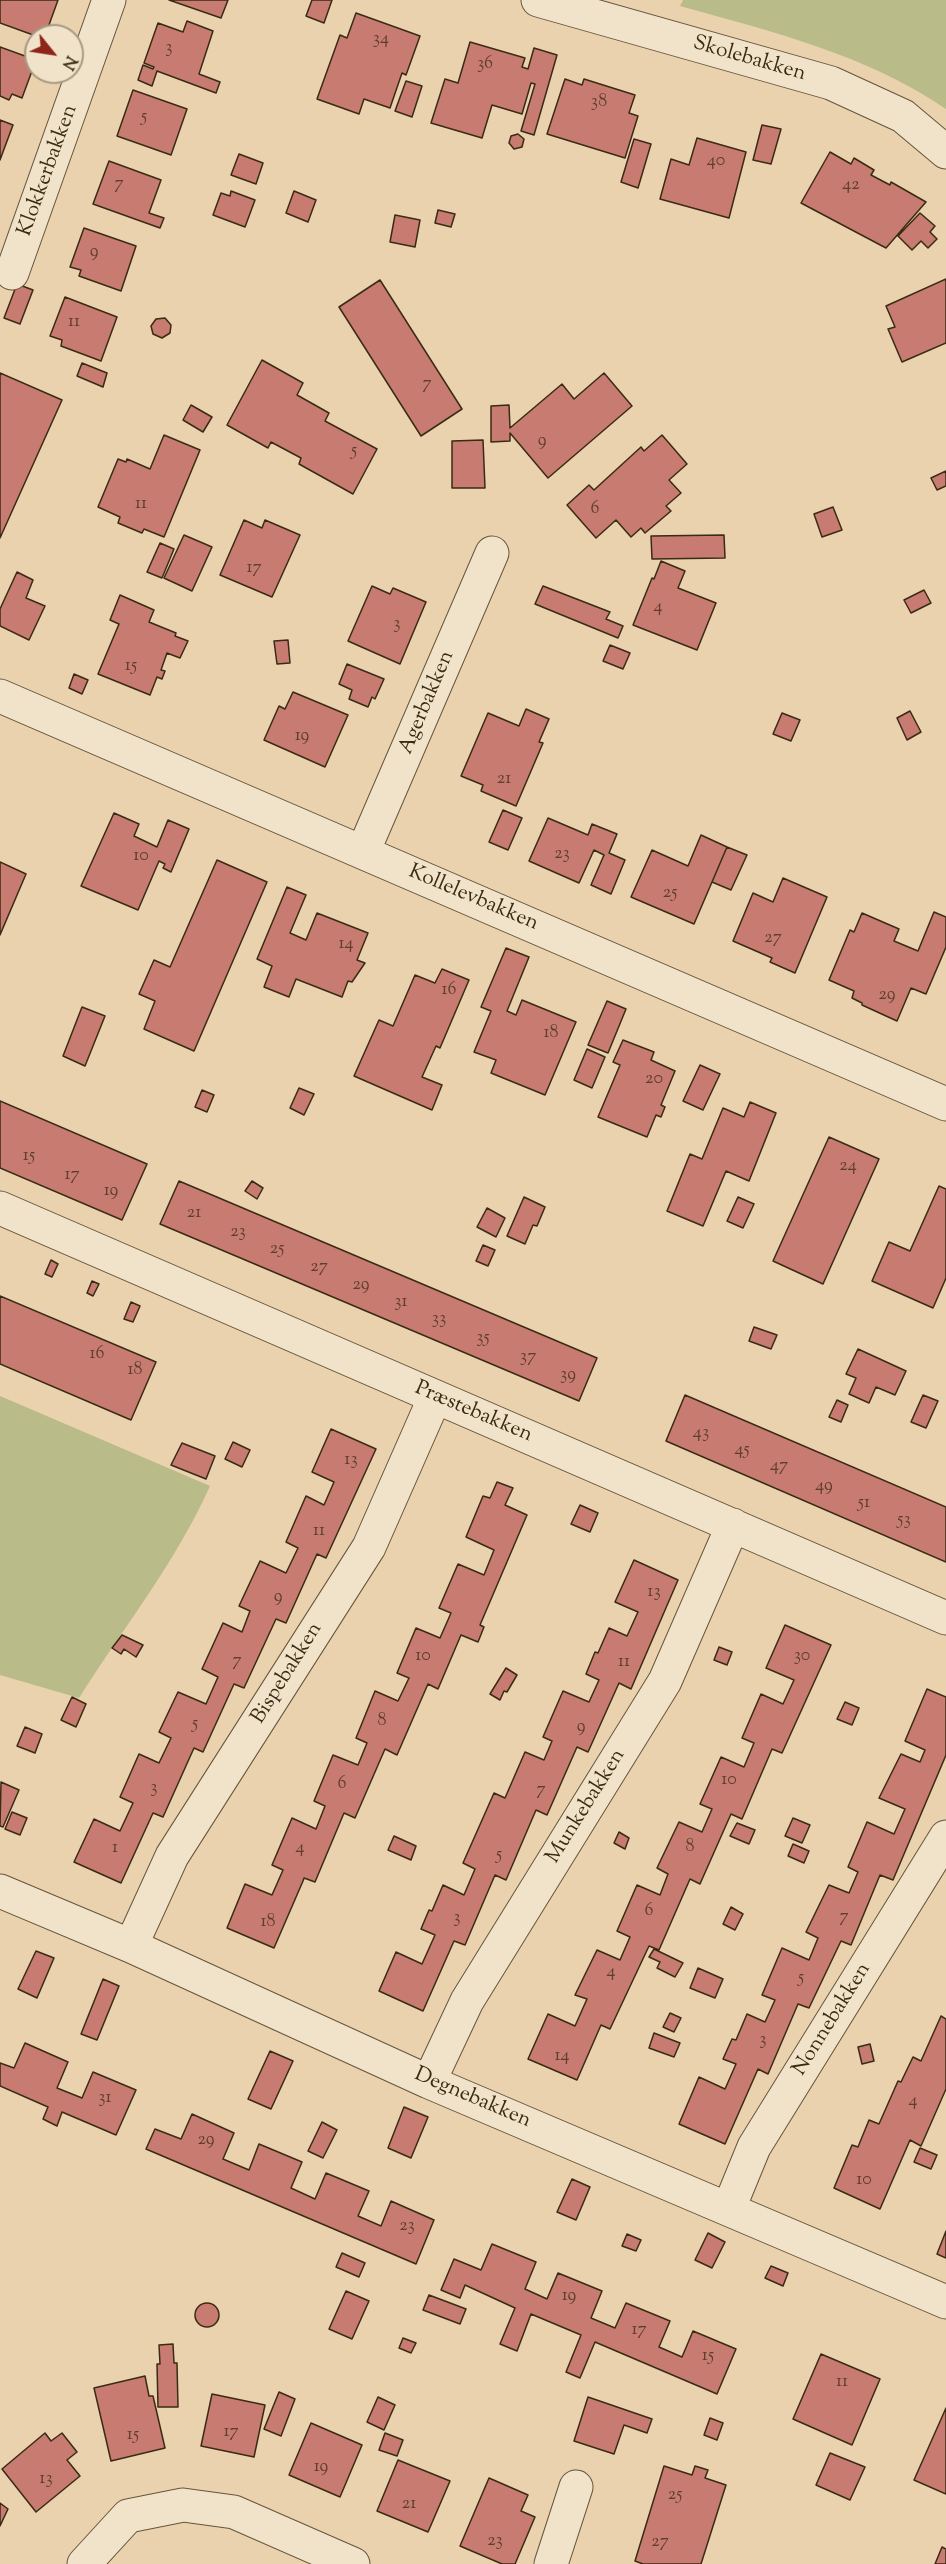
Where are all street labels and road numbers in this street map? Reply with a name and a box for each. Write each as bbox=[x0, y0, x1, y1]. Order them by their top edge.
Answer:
street label: Skolebakken bbox=[690, 32, 808, 88]
street label: Klokkerbakken bbox=[14, 102, 84, 240]
street label: Agerbakken bbox=[395, 647, 461, 759]
street label: Kollelevbakken bbox=[404, 860, 542, 938]
street label: Præstebakken bbox=[410, 1377, 536, 1449]
street label: Bispebakken bbox=[247, 1619, 329, 1729]
street label: Munkebakken bbox=[542, 1745, 632, 1869]
street label: Nonnebakken bbox=[788, 1959, 878, 2081]
street label: Degnebakken bbox=[410, 2063, 534, 2135]

